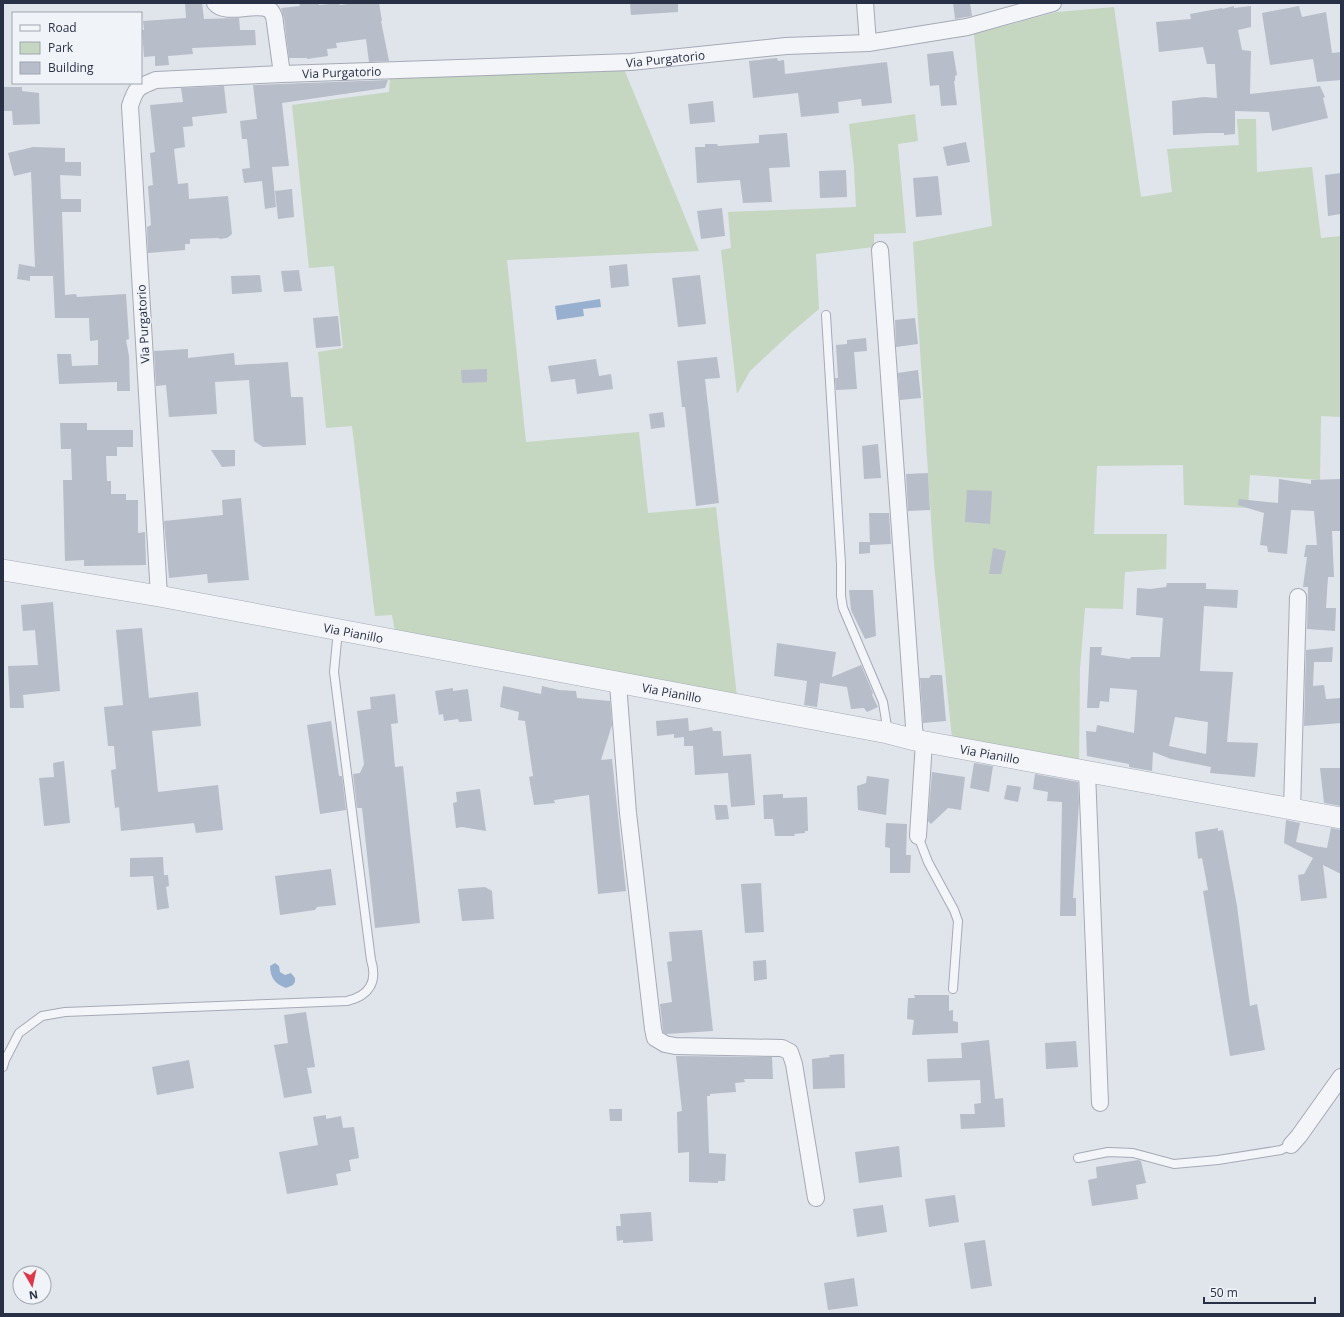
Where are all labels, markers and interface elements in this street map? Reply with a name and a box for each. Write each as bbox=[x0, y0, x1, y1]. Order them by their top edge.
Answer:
legend bbox=[12, 12, 142, 84]
text: Road bbox=[48, 19, 77, 36]
text: Park bbox=[48, 39, 74, 56]
street label: Via Purgatorio bbox=[626, 46, 706, 71]
text: Building bbox=[48, 59, 94, 76]
street label: Via Purgatorio bbox=[302, 62, 382, 82]
street label: Via Purgatorio bbox=[132, 284, 154, 364]
street label: Via Pianillo bbox=[322, 619, 385, 646]
street label: Via Pianillo bbox=[641, 678, 703, 706]
street label: Via Pianillo bbox=[959, 740, 1021, 768]
north arrow bbox=[12, 1265, 52, 1305]
scale bar bbox=[1204, 1279, 1315, 1305]
text: 50 m bbox=[1210, 1284, 1238, 1301]
text: N bbox=[28, 1287, 39, 1303]

